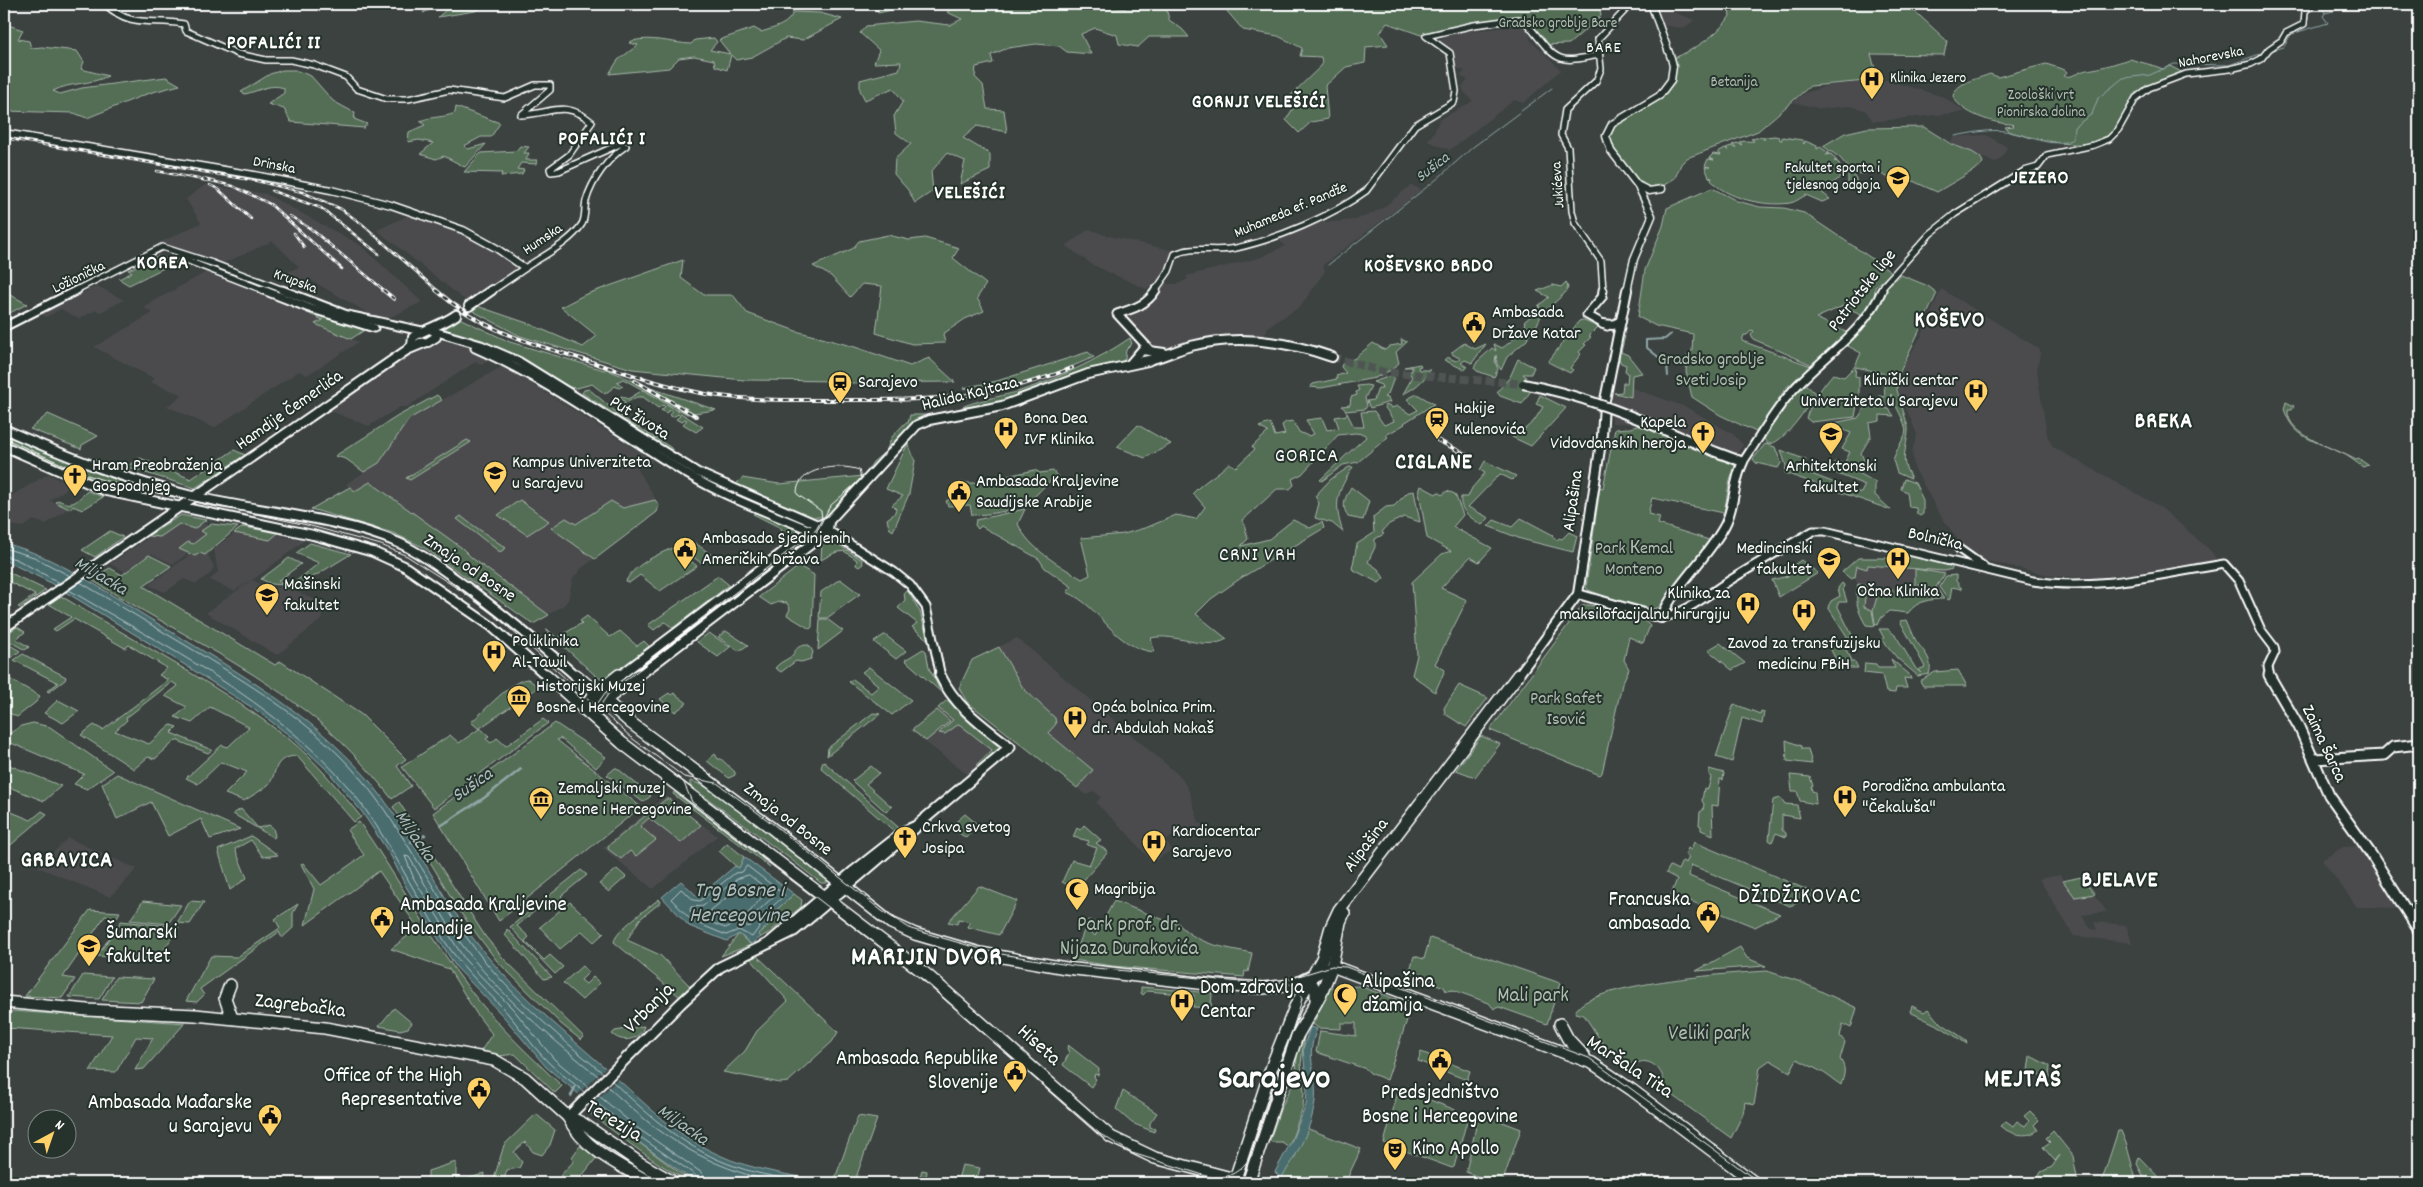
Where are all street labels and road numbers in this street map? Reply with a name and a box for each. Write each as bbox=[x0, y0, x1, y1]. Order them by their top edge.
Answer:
street label: Nahorevska bbox=[2177, 41, 2246, 75]
street label: Drinska bbox=[251, 151, 298, 181]
street label: Jukićeva bbox=[1546, 160, 1572, 209]
street label: Muhameda ef. Pandže bbox=[1231, 177, 1351, 245]
street label: Humska bbox=[519, 218, 568, 261]
street label: Patriotske lige bbox=[1823, 245, 1903, 337]
street label: Ložionička bbox=[49, 255, 110, 300]
street label: Krupska bbox=[270, 264, 321, 301]
street label: Hamdije Čemerlića bbox=[231, 364, 349, 457]
street label: Halida Kajtaza bbox=[919, 371, 1021, 419]
street label: Put života bbox=[604, 391, 674, 448]
street label: Alipašina bbox=[1557, 468, 1591, 533]
street label: Bolnička bbox=[1905, 522, 1965, 559]
street label: Zmaja od Bosne bbox=[418, 529, 520, 609]
street label: Zaima Šarca bbox=[2294, 701, 2352, 787]
street label: Zmaja od Bosne bbox=[737, 777, 837, 863]
street label: Alipašina bbox=[1338, 813, 1396, 878]
street label: Vrbanja bbox=[618, 976, 683, 1041]
street label: Zagrebačka bbox=[253, 987, 348, 1028]
street label: Hiseta bbox=[1009, 1018, 1068, 1075]
street label: Maršala Tita bbox=[1580, 1029, 1679, 1108]
street label: Terezija bbox=[579, 1093, 648, 1151]

